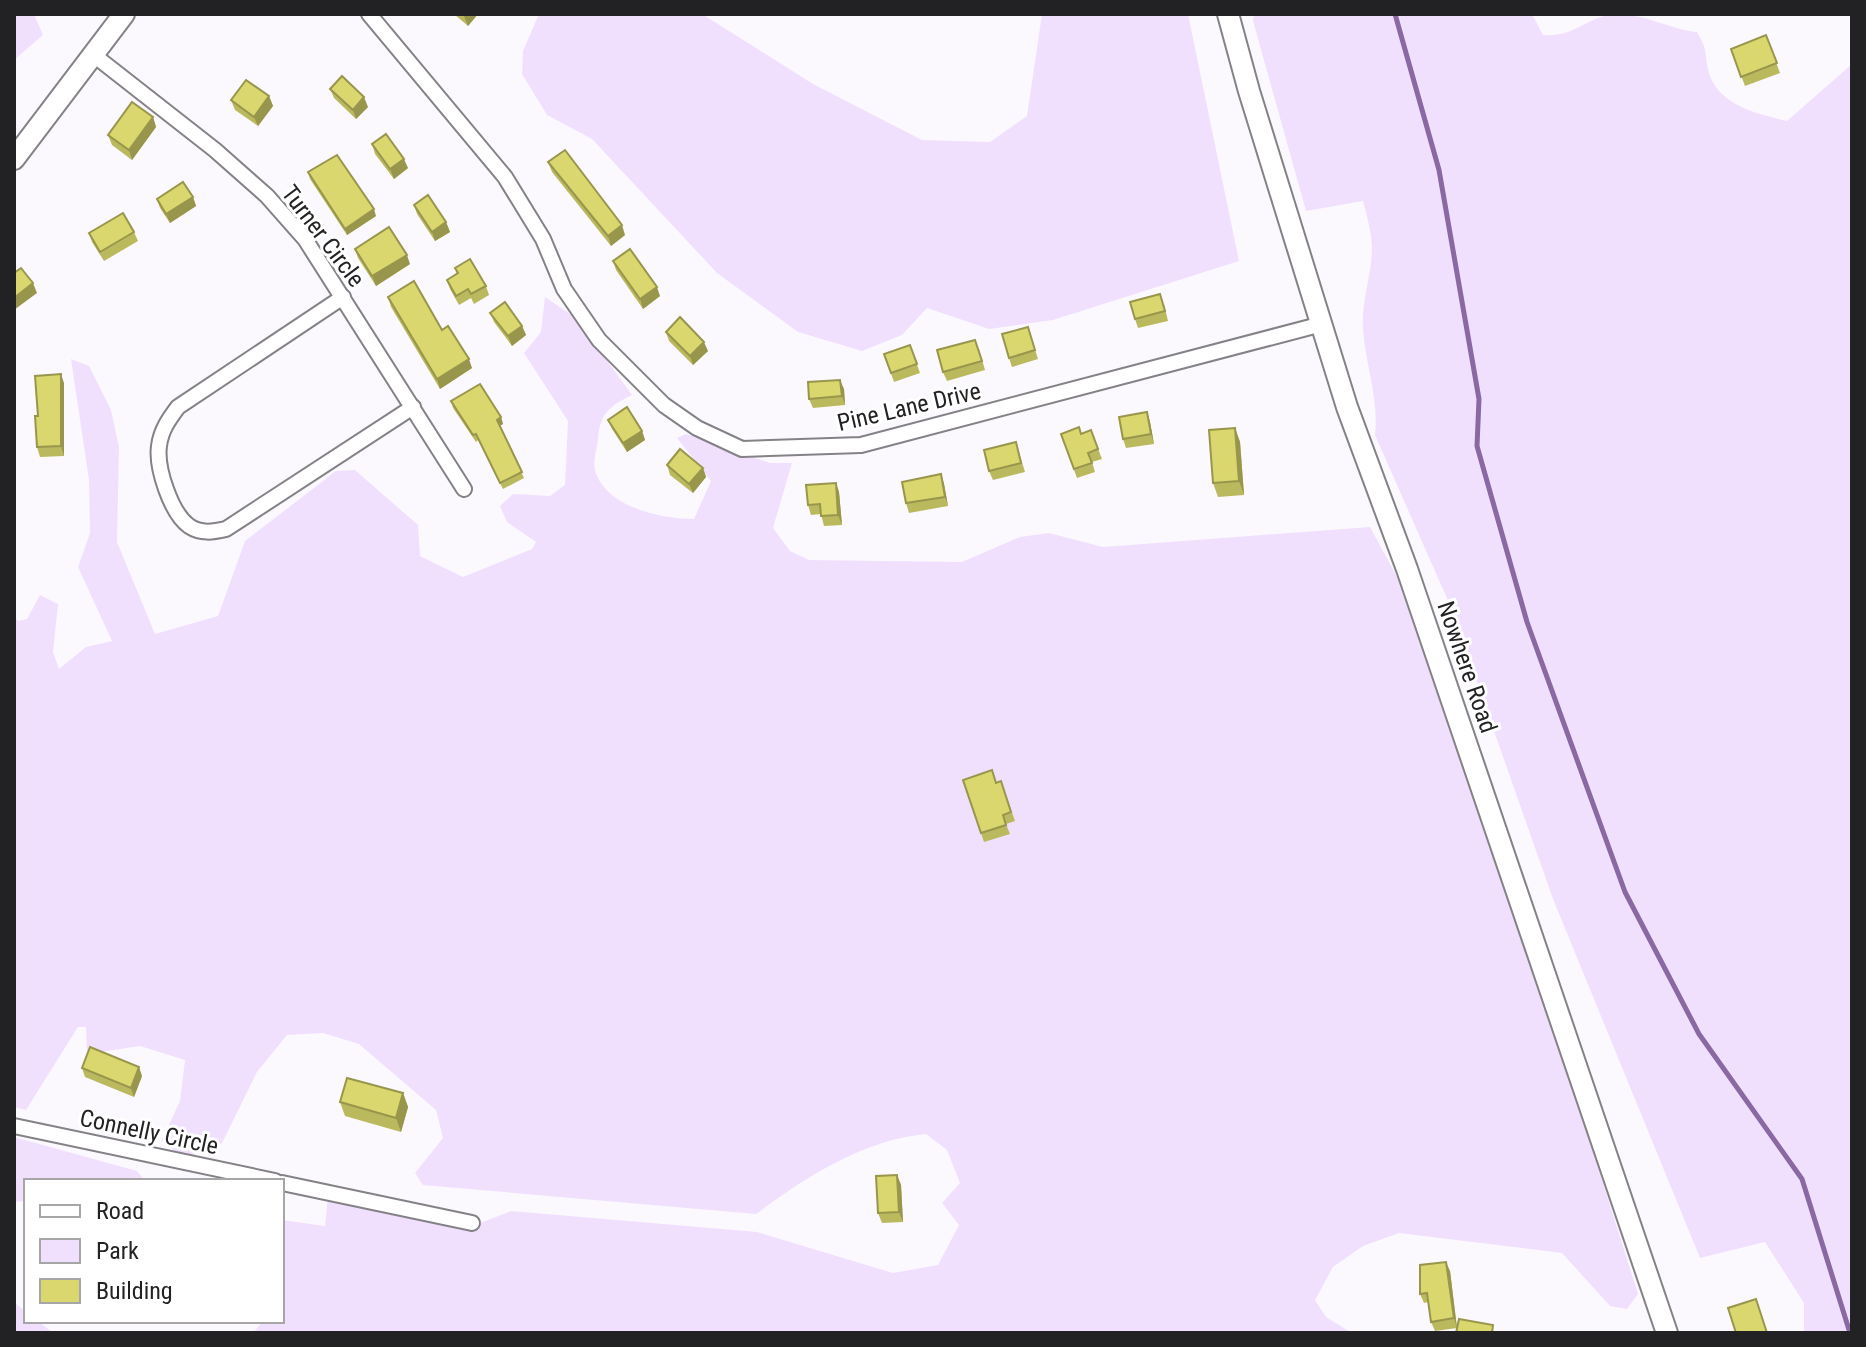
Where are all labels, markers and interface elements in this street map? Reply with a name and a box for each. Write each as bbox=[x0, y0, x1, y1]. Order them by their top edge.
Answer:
street label: Turner Circle bbox=[276, 180, 370, 292]
street label: Pine Lane Drive bbox=[835, 377, 983, 437]
street label: Nowhere Road bbox=[1431, 597, 1503, 737]
street label: Connelly Circle bbox=[77, 1104, 221, 1160]
legend bbox=[24, 1179, 284, 1323]
text: Road bbox=[96, 1197, 144, 1225]
text: Park bbox=[96, 1237, 139, 1265]
text: Building bbox=[96, 1277, 173, 1305]

